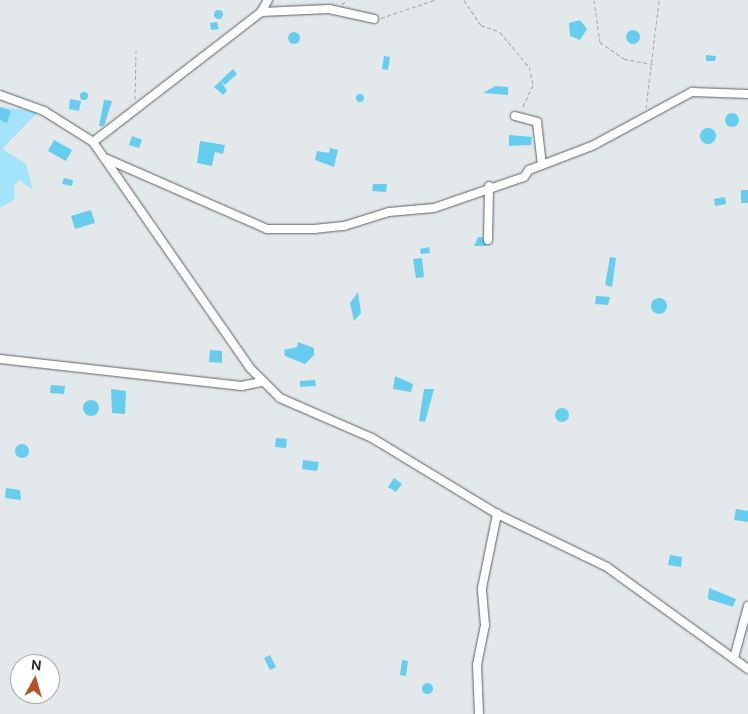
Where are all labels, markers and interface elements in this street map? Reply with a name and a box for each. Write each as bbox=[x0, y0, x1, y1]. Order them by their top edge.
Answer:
north arrow bbox=[10, 654, 60, 704]
text: N bbox=[30, 656, 42, 675]

